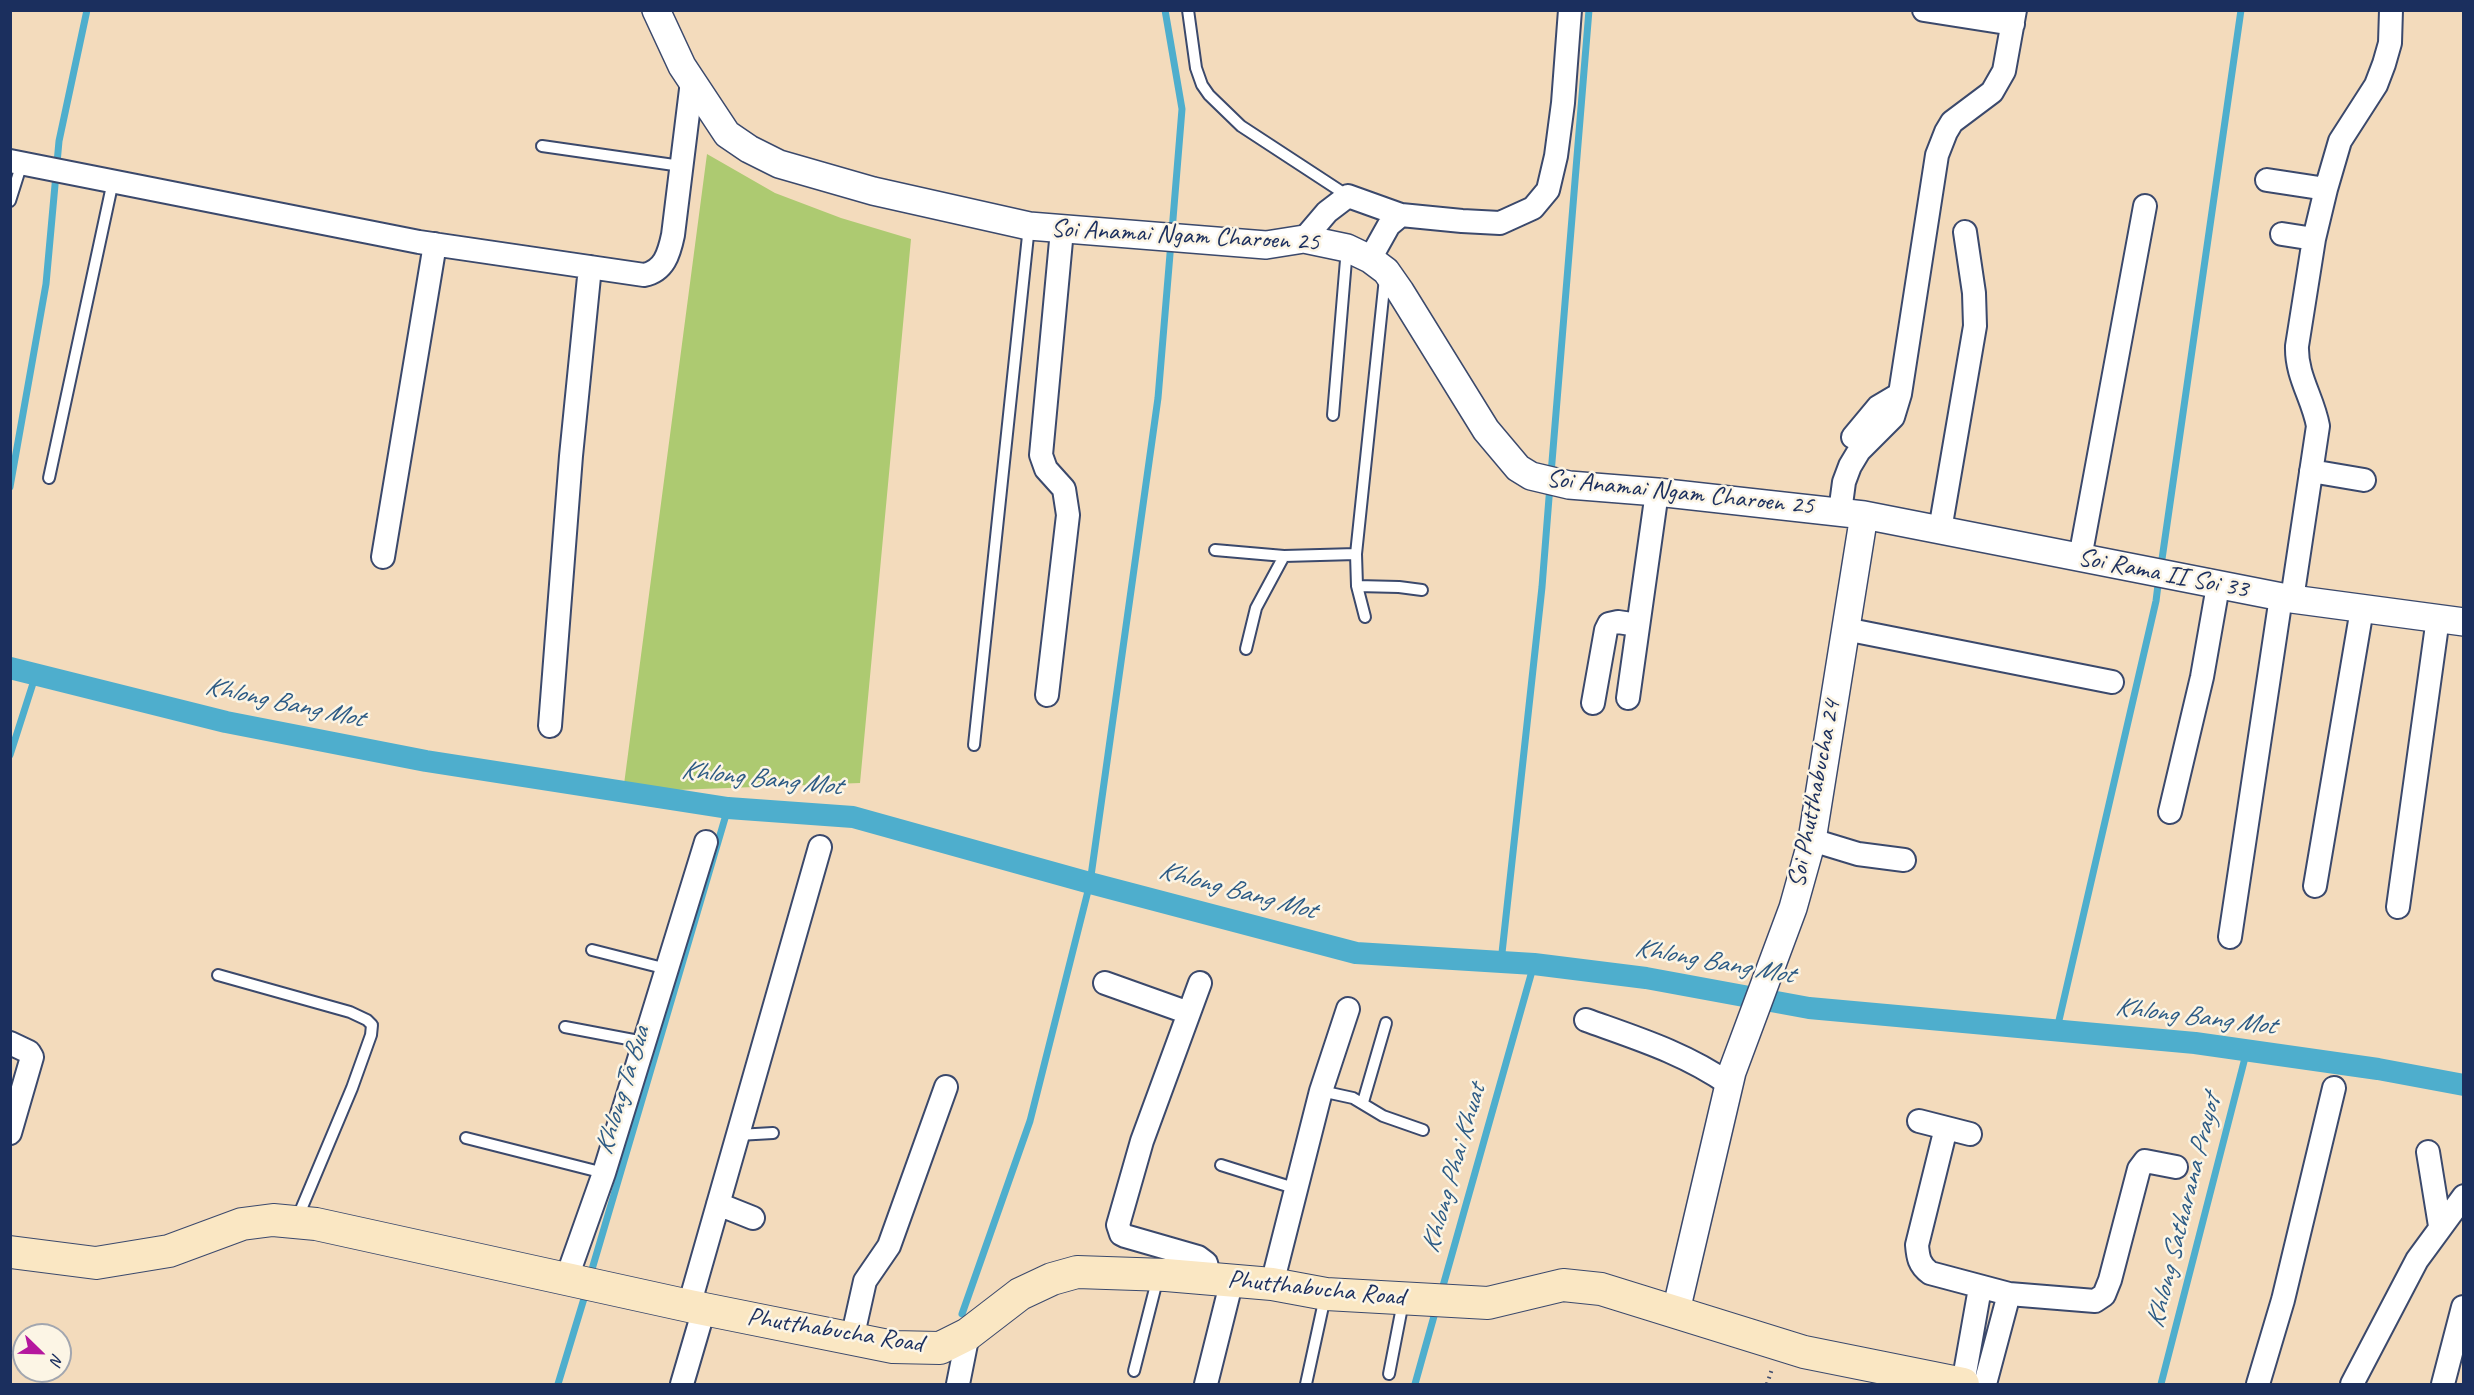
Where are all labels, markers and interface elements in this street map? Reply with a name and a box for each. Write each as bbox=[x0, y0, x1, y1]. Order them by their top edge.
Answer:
street label: Soi Anamai Ngam Charoen 25 bbox=[1050, 213, 1320, 259]
street label: Soi Anamai Ngam Charoen 25 bbox=[1545, 463, 1815, 523]
street label: Soi Rama II Soi 33 bbox=[2075, 542, 2251, 606]
water label: Khlong Bang Mot bbox=[202, 670, 366, 736]
street label: Soi Phutthabucha 24 bbox=[1782, 698, 1848, 890]
water label: Khlong Bang Mot bbox=[679, 754, 843, 804]
water label: Khlong Bang Mot bbox=[1155, 855, 1319, 927]
water label: Khlong Bang Mot bbox=[1632, 932, 1796, 992]
water label: Khlong Bang Mot bbox=[2113, 991, 2277, 1043]
water label: Khlong Ta Bua bbox=[588, 1023, 658, 1159]
water label: Khlong Phai Khuat bbox=[1415, 1081, 1493, 1257]
water label: Khlong Satharana Prayot bbox=[2139, 1093, 2229, 1331]
street label: Phutthabucha Road bbox=[1226, 1264, 1406, 1314]
street label: Phutthabucha Road bbox=[745, 1302, 925, 1360]
north arrow bbox=[12, 1323, 72, 1383]
text: N bbox=[46, 1351, 68, 1368]

